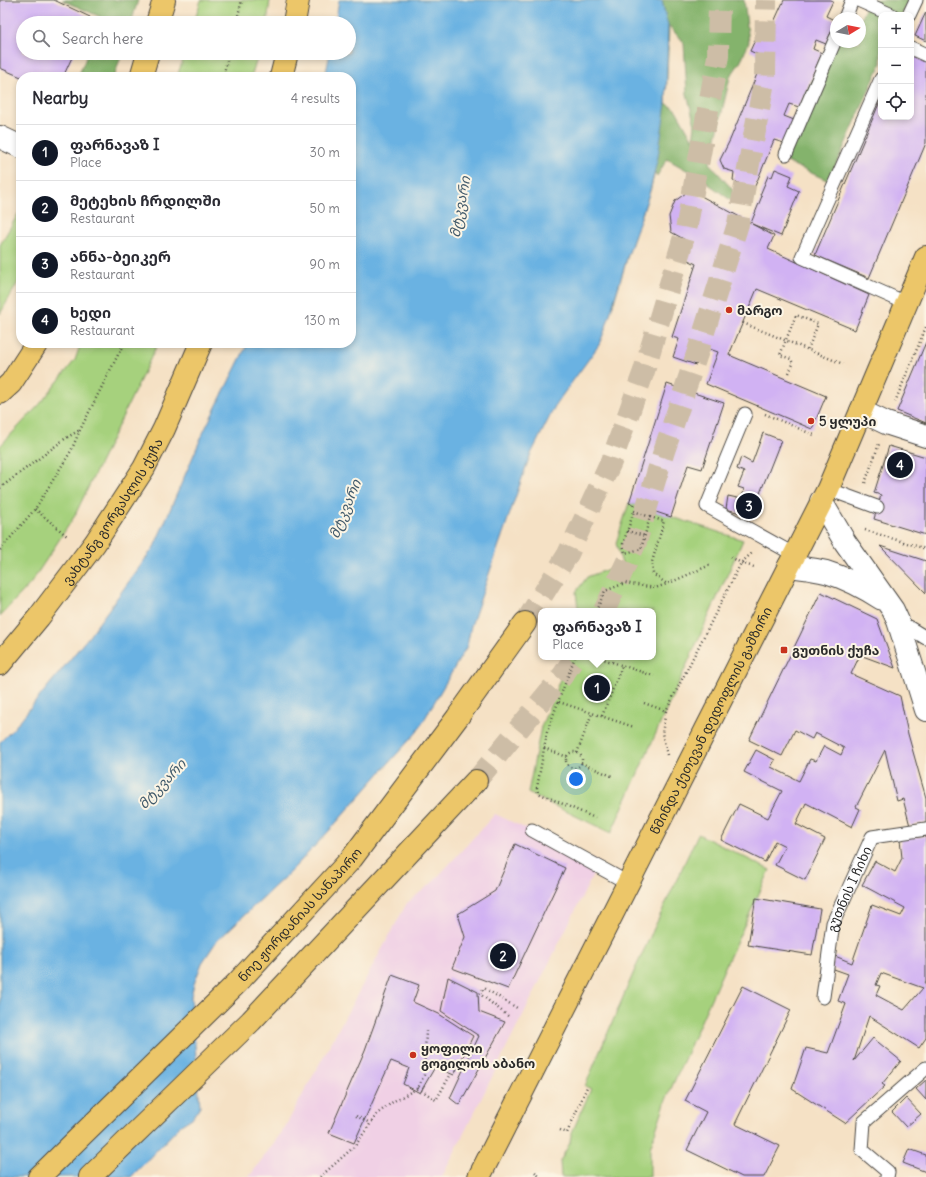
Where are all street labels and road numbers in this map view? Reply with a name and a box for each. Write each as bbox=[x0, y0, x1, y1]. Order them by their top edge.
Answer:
street label: ვახტანგ გორგასლის ქუჩა bbox=[59, 436, 167, 588]
street label: წმინდა ქეთევან დედოფლის გამზირი bbox=[646, 604, 776, 837]
street label: გუთნის I ჩიხი bbox=[824, 843, 876, 933]
street label: ნოე ჟორდანიას სანაპირო bbox=[234, 844, 366, 986]

